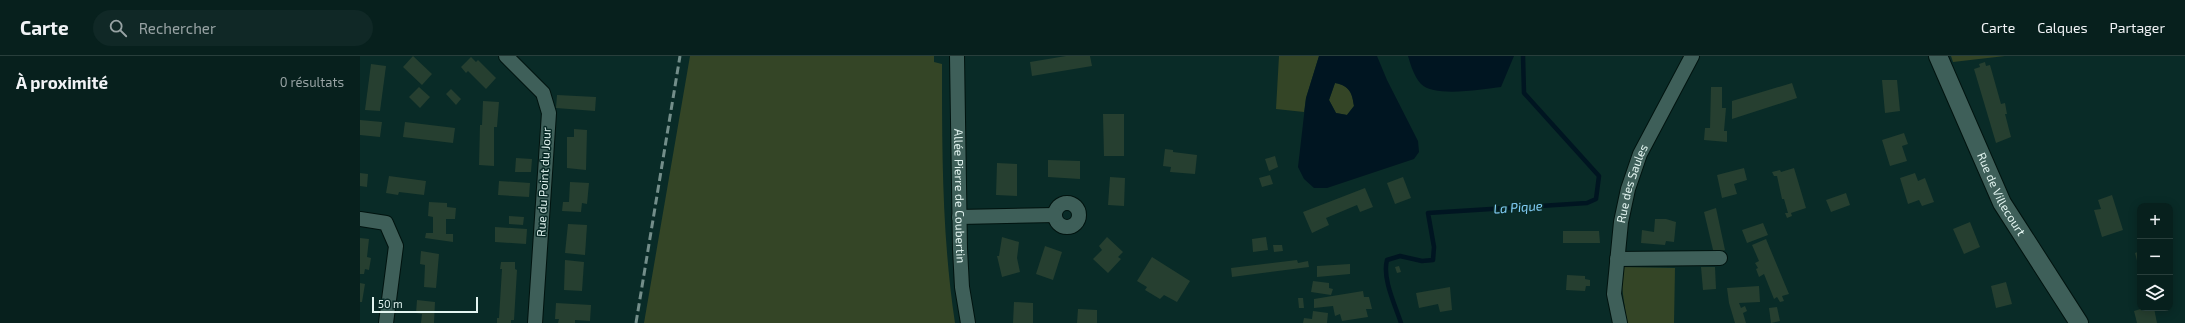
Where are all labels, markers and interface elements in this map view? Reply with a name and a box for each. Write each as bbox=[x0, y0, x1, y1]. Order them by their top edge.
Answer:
search box bbox=[93, 10, 373, 46]
text: Carte bbox=[20, 16, 69, 39]
icon: search bbox=[107, 17, 129, 39]
text: Rechercher bbox=[139, 19, 216, 37]
text: Carte bbox=[1981, 19, 2015, 36]
text: Calques bbox=[2037, 19, 2088, 36]
text: Partager bbox=[2110, 19, 2165, 36]
text: À proximité bbox=[16, 72, 108, 92]
text: 0 résultats bbox=[280, 74, 344, 90]
street label: Rue du Point du Jour bbox=[533, 127, 553, 237]
street label: Allée Pierre de Coubertin bbox=[952, 129, 969, 264]
street label: Rue des Saules bbox=[1613, 141, 1650, 224]
street label: Rue de Villecourt bbox=[1975, 150, 2029, 238]
water label: La Pique bbox=[1493, 197, 1543, 217]
map controls bbox=[2137, 203, 2173, 311]
button: + bbox=[2137, 203, 2173, 239]
button: − bbox=[2137, 239, 2173, 275]
button: layers bbox=[2137, 275, 2173, 311]
scale bar bbox=[372, 295, 478, 314]
text: 50 m bbox=[378, 297, 403, 310]

